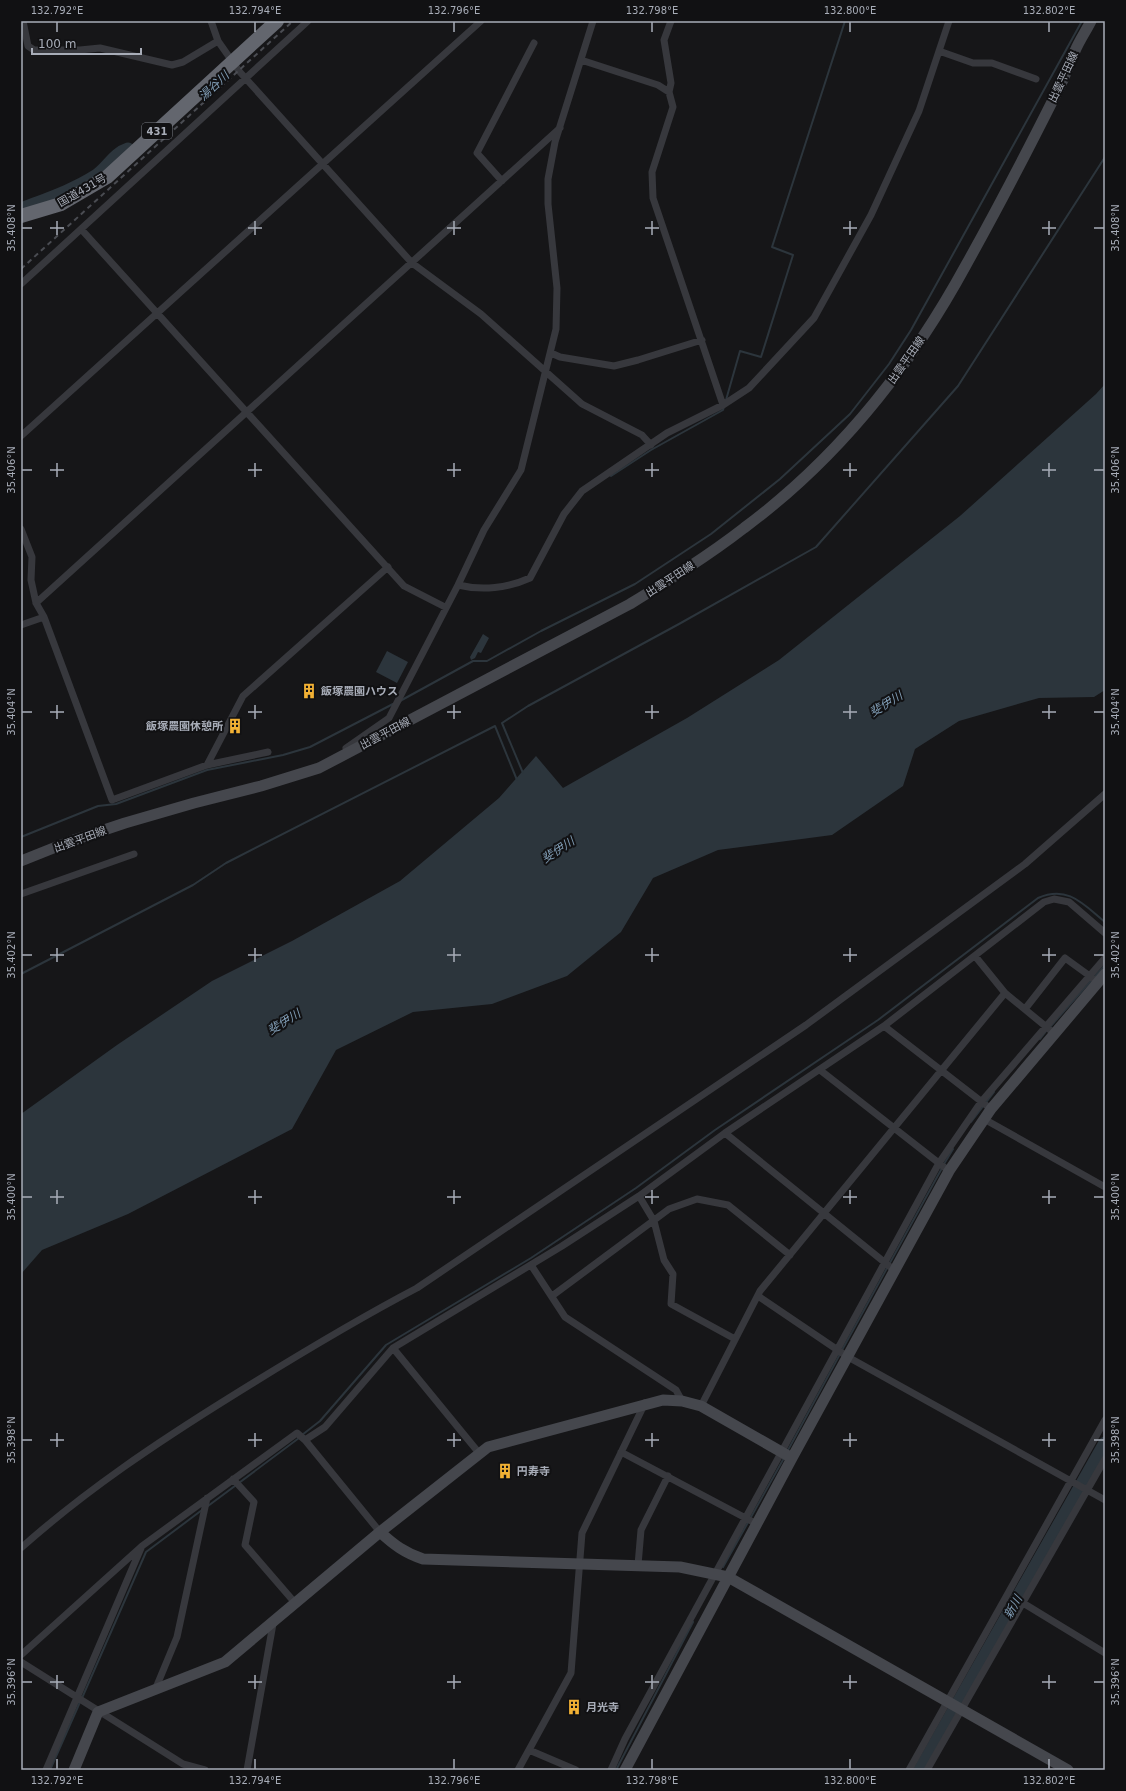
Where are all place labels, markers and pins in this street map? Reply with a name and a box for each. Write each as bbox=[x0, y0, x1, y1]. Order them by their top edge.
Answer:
building icon: 飯塚農園ハウス bbox=[300, 682, 318, 700]
place label: 飯塚農園ハウス bbox=[320, 685, 398, 698]
building icon: 飯塚農園休憩所 bbox=[226, 717, 244, 735]
place label: 飯塚農園休憩所 bbox=[145, 720, 223, 733]
building icon: 円寿寺 bbox=[496, 1462, 514, 1480]
place label: 円寿寺 bbox=[517, 1465, 550, 1478]
building icon: 月光寺 bbox=[565, 1698, 583, 1716]
place label: 月光寺 bbox=[586, 1701, 619, 1714]

